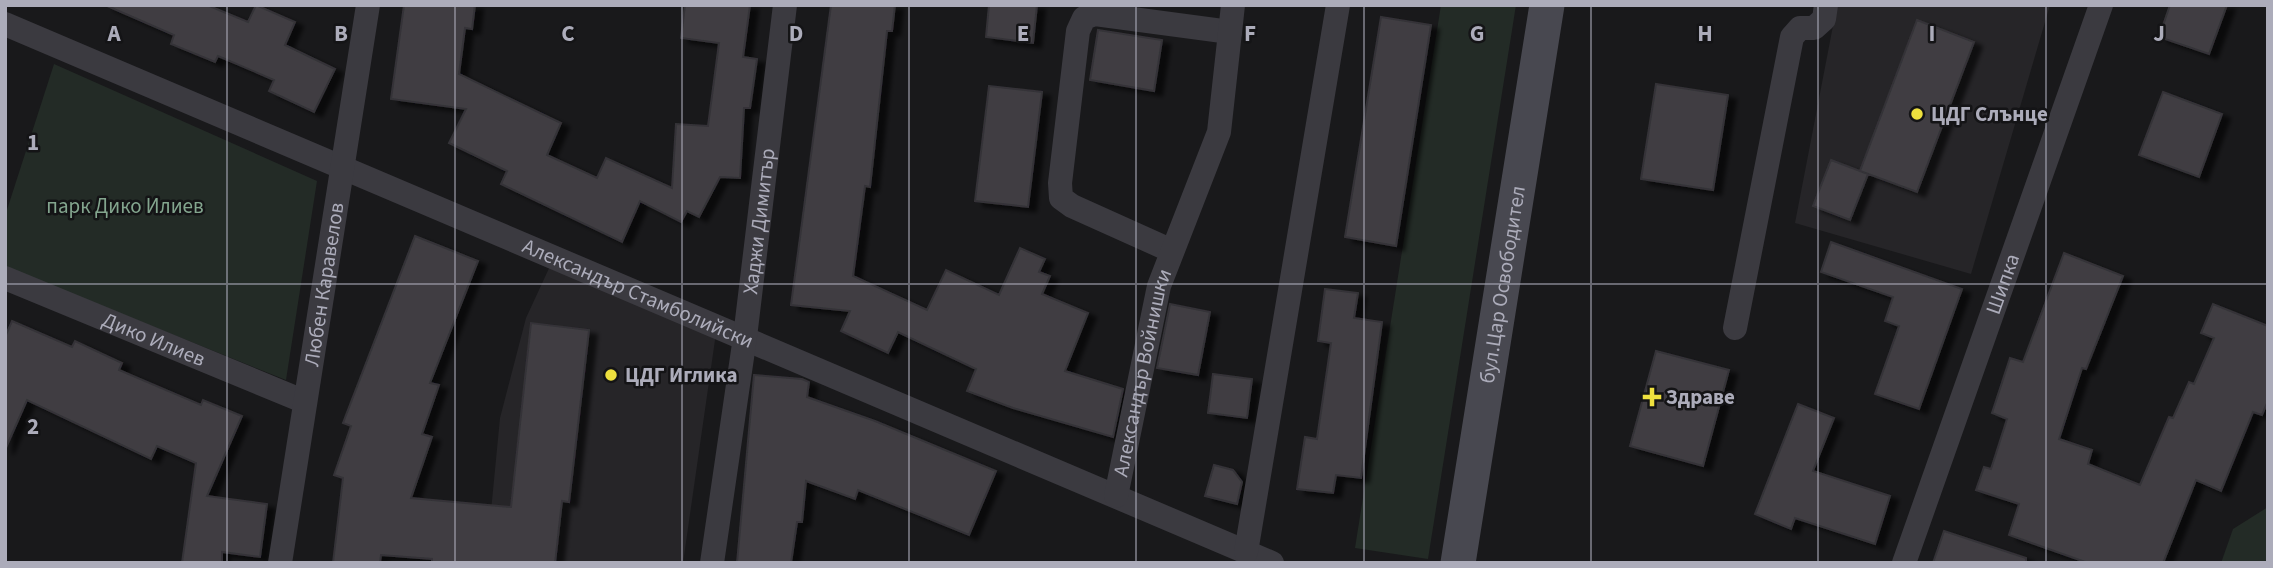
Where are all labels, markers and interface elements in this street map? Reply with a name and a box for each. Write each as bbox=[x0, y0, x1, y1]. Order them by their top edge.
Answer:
text: A bbox=[106, 17, 121, 50]
text: B bbox=[334, 17, 348, 50]
text: C bbox=[561, 17, 575, 50]
text: D bbox=[789, 17, 803, 50]
text: E bbox=[1017, 17, 1029, 50]
text: F bbox=[1244, 17, 1256, 50]
text: G bbox=[1470, 17, 1484, 50]
text: H bbox=[1697, 17, 1713, 50]
text: I bbox=[1929, 17, 1935, 50]
text: J bbox=[2153, 17, 2165, 50]
place label: ЦДГ Слънце bbox=[1931, 99, 2048, 129]
marker: ЦДГ Слънце bbox=[1909, 106, 1925, 122]
text: 1 bbox=[27, 126, 39, 159]
street label: Хаджи Димитър bbox=[735, 146, 783, 296]
street label: бул.Цар Освободител bbox=[1472, 183, 1533, 386]
park label: парк Дико Илиев bbox=[46, 191, 204, 221]
street label: Любен Каравелов bbox=[296, 200, 352, 369]
street label: Александър Стамболийски bbox=[518, 231, 758, 356]
street label: Шипка bbox=[1978, 249, 2027, 318]
street label: Александър Войнишки bbox=[1105, 264, 1179, 479]
street label: Дико Илиев bbox=[98, 305, 210, 374]
place label: ЦДГ Иглика bbox=[625, 360, 738, 390]
marker: ЦДГ Иглика bbox=[603, 367, 619, 383]
place label: Здраве bbox=[1666, 382, 1735, 412]
marker: Здраве bbox=[1644, 389, 1660, 405]
text: 2 bbox=[27, 410, 39, 443]

